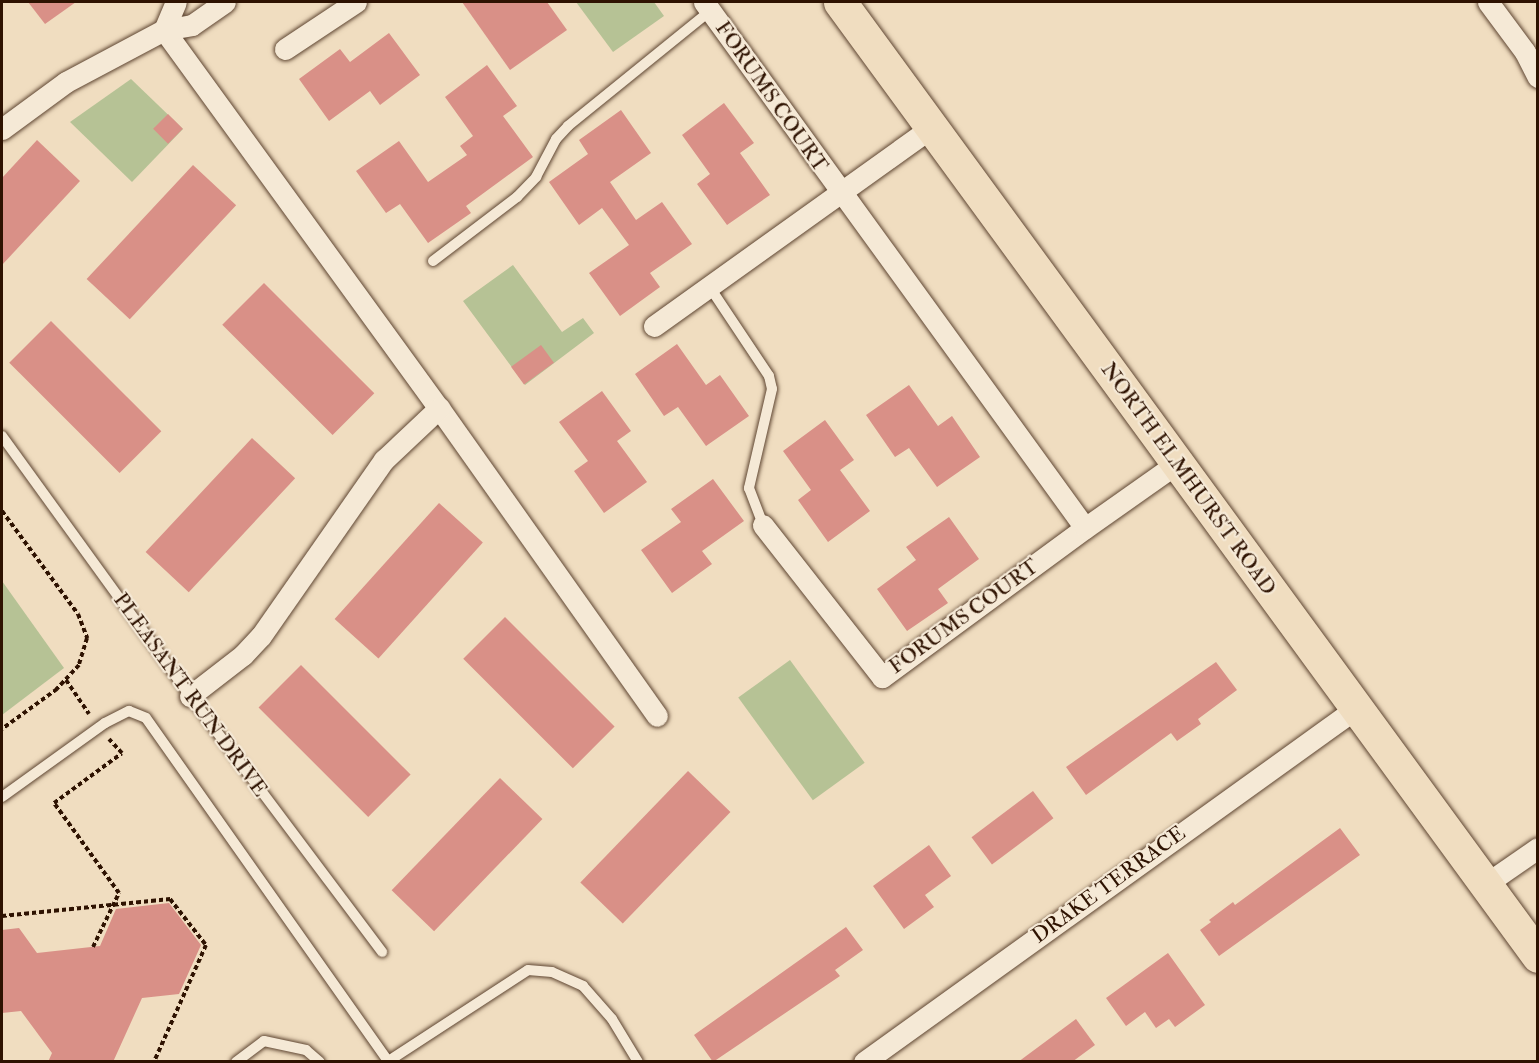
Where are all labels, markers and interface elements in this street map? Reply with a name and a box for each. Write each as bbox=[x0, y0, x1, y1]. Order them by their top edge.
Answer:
street label: FORUMS COURT bbox=[709, 17, 833, 177]
street label: NORTH ELMHURST ROAD bbox=[1095, 358, 1281, 600]
street label: FORUMS COURT bbox=[884, 554, 1044, 680]
street label: PLEASANT RUN DRIVE bbox=[108, 588, 272, 802]
street label: DRAKE TERRACE bbox=[1027, 821, 1191, 949]

